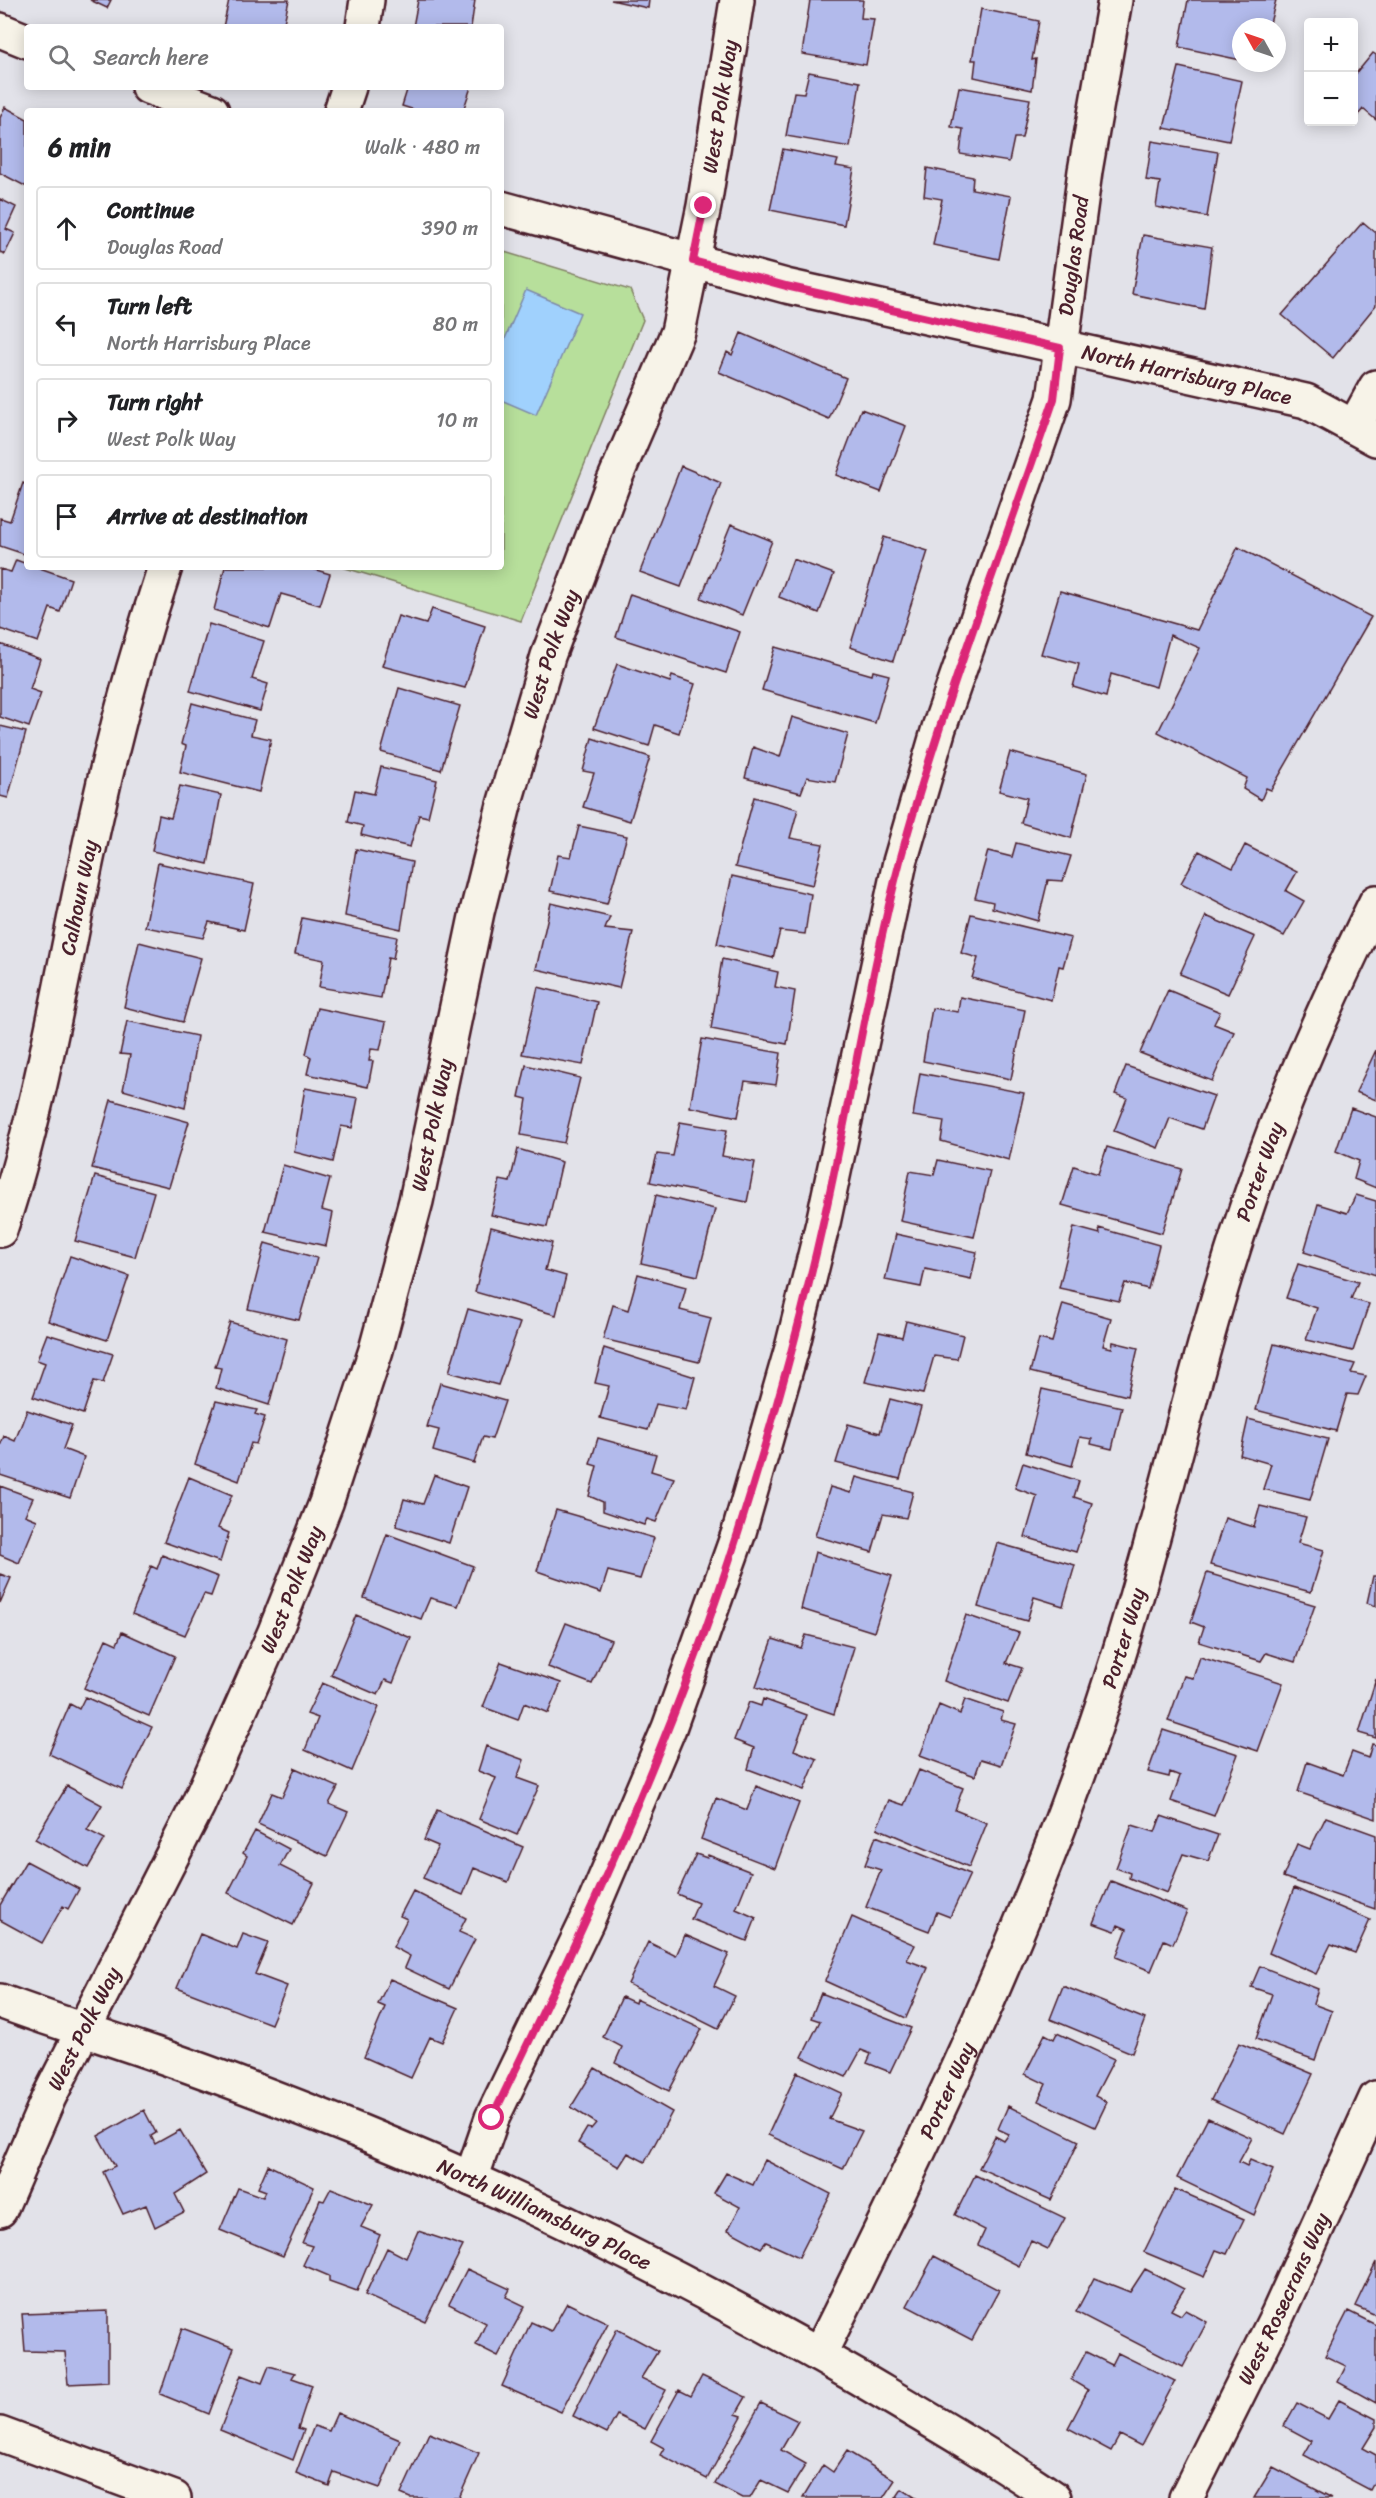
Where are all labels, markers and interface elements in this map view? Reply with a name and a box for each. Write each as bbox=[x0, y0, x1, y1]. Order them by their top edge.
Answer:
north arrow bbox=[1232, 18, 1286, 72]
map controls bbox=[1304, 18, 1358, 126]
button: + bbox=[1304, 18, 1358, 72]
search box bbox=[24, 24, 504, 90]
street label: West Polk Way bbox=[690, 37, 749, 176]
text: Search here bbox=[93, 38, 209, 77]
icon: search bbox=[45, 41, 78, 74]
button: − bbox=[1304, 72, 1358, 126]
text: 6 min bbox=[48, 124, 111, 170]
text: Walk · 480 m bbox=[365, 130, 480, 165]
text: Continue bbox=[107, 191, 195, 230]
route end bbox=[690, 192, 716, 218]
street label: Douglas Road bbox=[1047, 192, 1101, 318]
text: 390 m bbox=[422, 211, 478, 246]
icon: ahead bbox=[50, 212, 83, 245]
text: Douglas Road bbox=[107, 230, 222, 265]
text: Turn left bbox=[107, 287, 192, 326]
text: 80 m bbox=[433, 307, 478, 342]
icon: left bbox=[50, 308, 83, 341]
text: North Harrisburg Place bbox=[107, 326, 311, 361]
street label: North Harrisburg Place bbox=[1078, 333, 1295, 416]
text: Turn right bbox=[107, 383, 202, 422]
text: 10 m bbox=[436, 403, 478, 438]
icon: right bbox=[50, 404, 83, 437]
text: West Polk Way bbox=[107, 422, 236, 457]
text: Arrive at destination bbox=[107, 497, 308, 536]
icon: arrive bbox=[50, 500, 83, 533]
street label: West Polk Way bbox=[511, 583, 591, 724]
street label: Calhoun Way bbox=[49, 836, 109, 959]
street label: West Polk Way bbox=[399, 1055, 465, 1195]
street label: Porter Way bbox=[1224, 1116, 1295, 1227]
street label: West Polk Way bbox=[249, 1520, 334, 1660]
street label: Porter Way bbox=[1090, 1583, 1157, 1693]
street label: West Polk Way bbox=[36, 1960, 132, 2097]
street label: Porter Way bbox=[908, 2035, 986, 2146]
route start bbox=[478, 2104, 504, 2130]
street label: North Williamsburg Place bbox=[431, 2147, 659, 2281]
street label: West Rosecrans Way bbox=[1226, 2206, 1341, 2392]

